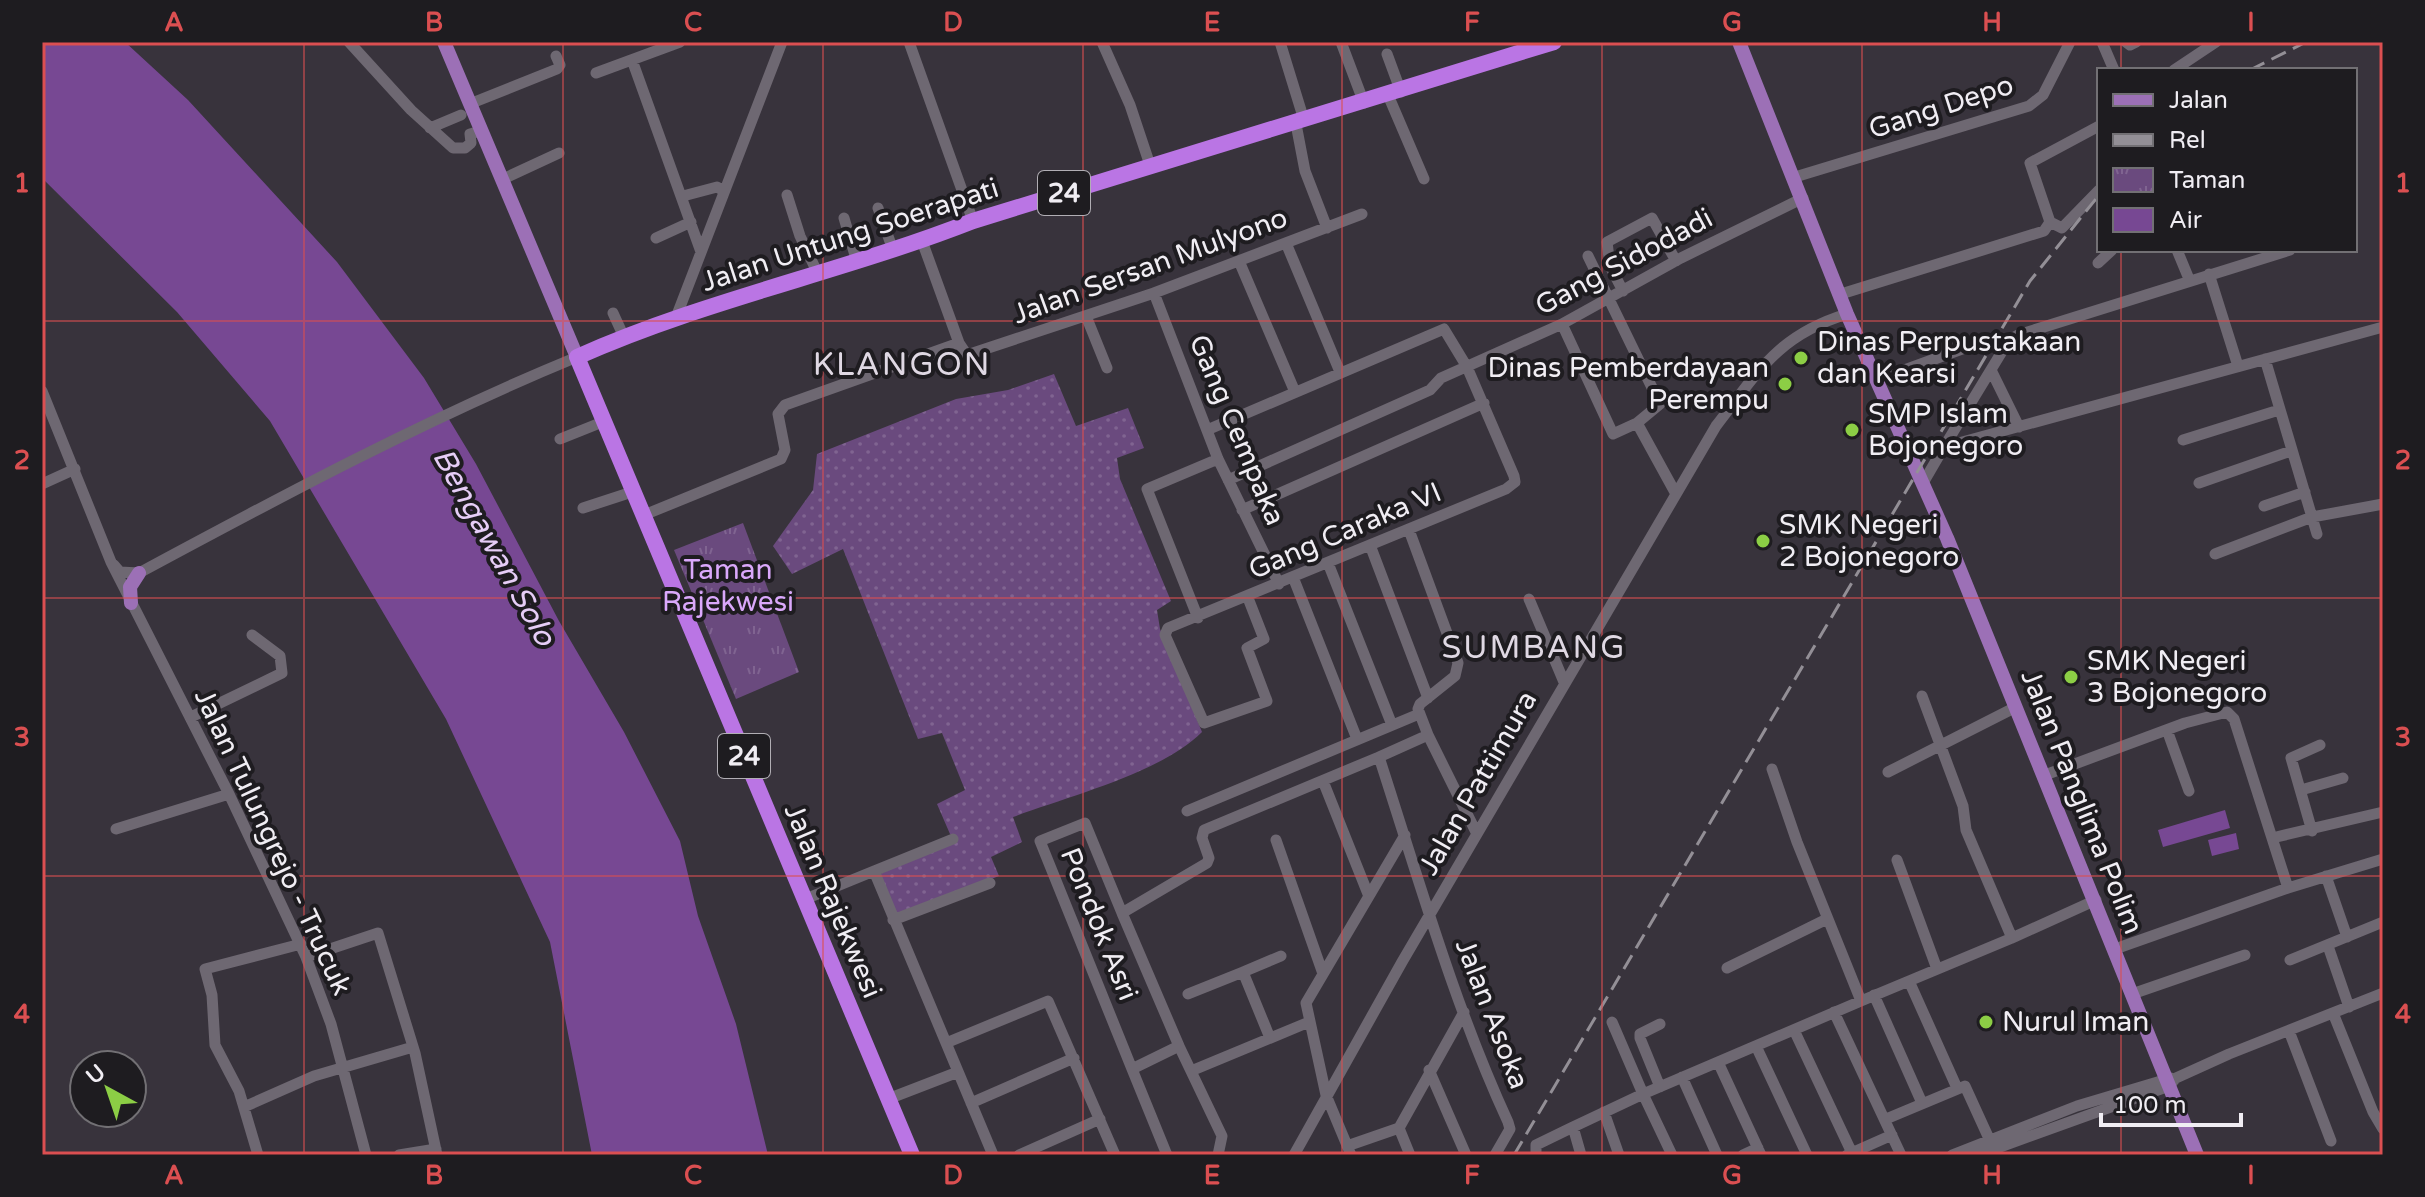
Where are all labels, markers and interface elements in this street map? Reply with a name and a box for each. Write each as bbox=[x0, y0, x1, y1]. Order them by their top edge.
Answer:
text: A bbox=[164, 7, 184, 38]
text: B bbox=[425, 7, 443, 38]
text: C bbox=[684, 7, 702, 38]
text: D bbox=[943, 7, 963, 38]
text: E bbox=[1204, 7, 1220, 38]
text: F bbox=[1464, 7, 1480, 38]
text: G bbox=[1722, 7, 1742, 38]
text: H bbox=[1982, 7, 2002, 38]
text: I bbox=[2247, 7, 2255, 38]
street label: Gang Depo bbox=[1864, 68, 2018, 146]
legend bbox=[2097, 68, 2357, 252]
text: Jalan bbox=[2169, 86, 2228, 115]
text: Rel bbox=[2169, 126, 2206, 155]
text: Taman bbox=[2169, 166, 2245, 195]
text: 1 bbox=[14, 168, 30, 199]
text: 1 bbox=[2395, 168, 2411, 199]
street label: Jalan Untung Soerapati bbox=[697, 171, 1003, 299]
road number: 24 bbox=[1038, 171, 1090, 215]
street label: Jalan Sersan Mulyono bbox=[1008, 200, 1292, 332]
street label: Gang Sidodadi bbox=[1530, 201, 1718, 323]
text: Air bbox=[2169, 206, 2203, 235]
place label: Dinas Perpustakaan dan Kearsi bbox=[1817, 325, 2081, 391]
street label: Gang Cempaka bbox=[1182, 330, 1292, 530]
district label: KLANGON bbox=[813, 346, 991, 384]
marker: Dinas Perpustakaan dan Kearsi bbox=[1792, 349, 1810, 367]
place label: Dinas Pemberdayaan Perempu bbox=[1487, 351, 1769, 417]
marker: Dinas Pemberdayaan Perempu bbox=[1776, 375, 1794, 393]
place label: SMP Islam Bojonegoro bbox=[1868, 397, 2023, 463]
marker: SMP Islam Bojonegoro bbox=[1843, 421, 1861, 439]
water label: Bengawan Solo bbox=[424, 442, 564, 654]
text: 2 bbox=[14, 445, 30, 476]
text: 2 bbox=[2395, 445, 2411, 476]
street label: Gang Caraka VI bbox=[1244, 475, 1446, 587]
place label: SMK Negeri 2 Bojonegoro bbox=[1779, 508, 1959, 574]
marker: SMK Negeri 2 Bojonegoro bbox=[1754, 532, 1772, 550]
park label: Taman Rajekwesi bbox=[662, 553, 794, 619]
district label: SUMBANG bbox=[1442, 629, 1626, 667]
place label: SMK Negeri 3 Bojonegoro bbox=[2087, 644, 2267, 710]
street label: Jalan Panglima Polim bbox=[2013, 665, 2151, 939]
marker: SMK Negeri 3 Bojonegoro bbox=[2062, 668, 2080, 686]
street label: Jalan Tulungrejo - Trucuk bbox=[187, 684, 359, 1000]
street label: Jalan Pattimura bbox=[1412, 685, 1544, 881]
text: 3 bbox=[14, 722, 30, 753]
text: 3 bbox=[2395, 722, 2411, 753]
road number: 24 bbox=[718, 734, 770, 778]
street label: Jalan Rajekwesi bbox=[777, 799, 889, 1003]
street label: Pondok Asri bbox=[1053, 843, 1145, 1005]
street label: Jalan Asoka bbox=[1448, 934, 1536, 1094]
text: 4 bbox=[14, 999, 30, 1030]
text: 4 bbox=[2395, 999, 2411, 1030]
place label: Nurul Iman bbox=[2002, 1005, 2149, 1039]
marker: Nurul Iman bbox=[1977, 1013, 1995, 1031]
north arrow bbox=[68, 1049, 148, 1129]
text: U bbox=[81, 1059, 111, 1090]
scale bar bbox=[2101, 1077, 2241, 1127]
text: 100 m bbox=[2113, 1091, 2187, 1120]
text: A bbox=[164, 1160, 184, 1191]
text: B bbox=[425, 1160, 443, 1191]
text: C bbox=[684, 1160, 702, 1191]
text: D bbox=[943, 1160, 963, 1191]
text: E bbox=[1204, 1160, 1220, 1191]
text: F bbox=[1464, 1160, 1480, 1191]
text: G bbox=[1722, 1160, 1742, 1191]
text: H bbox=[1982, 1160, 2002, 1191]
text: I bbox=[2247, 1160, 2255, 1191]

